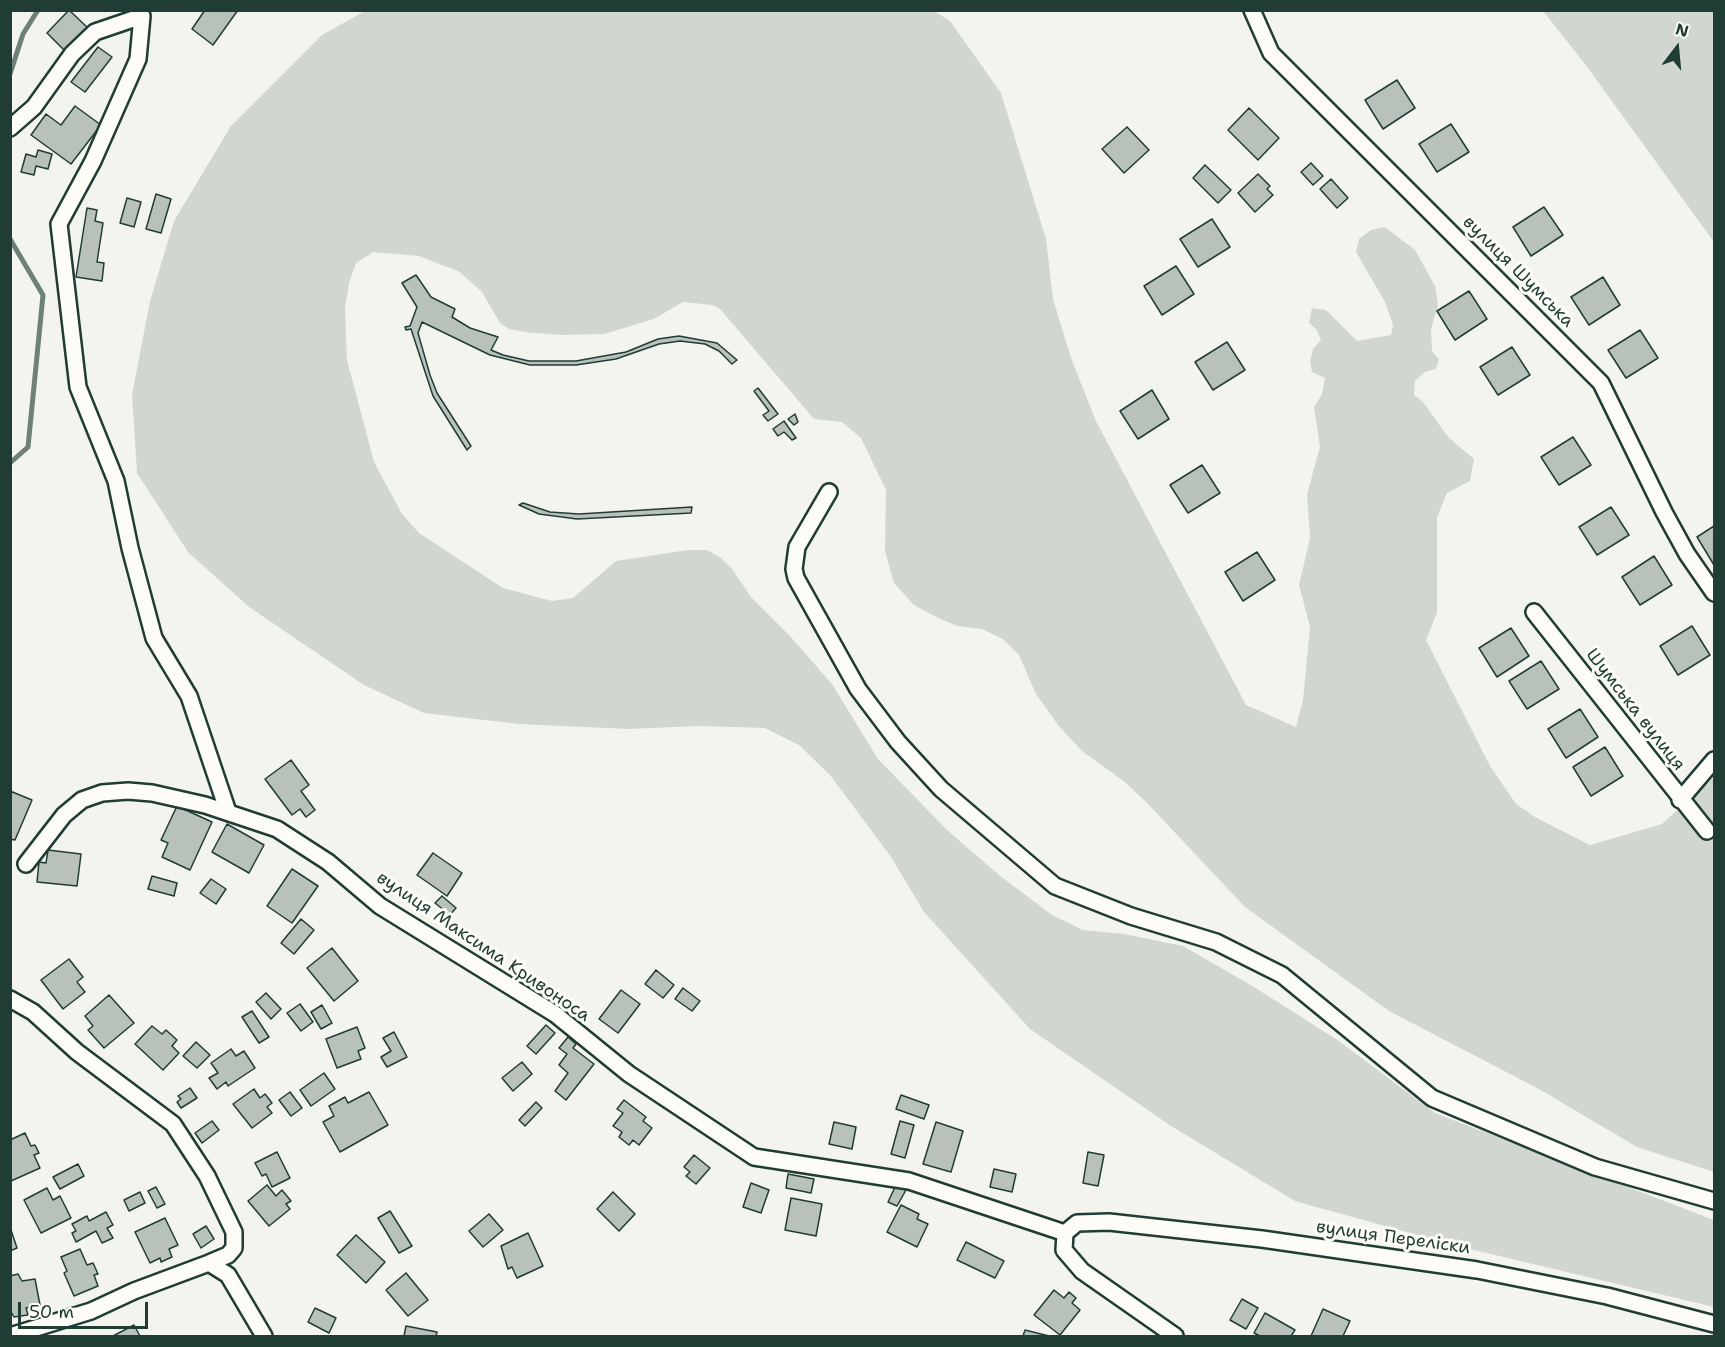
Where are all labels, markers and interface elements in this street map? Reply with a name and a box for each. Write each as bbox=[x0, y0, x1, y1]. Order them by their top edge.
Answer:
north arrow bbox=[1647, 18, 1707, 78]
text: N bbox=[1673, 18, 1691, 42]
street label: вулиця Шумська bbox=[1458, 212, 1578, 332]
street label: Шумська вулиця bbox=[1581, 645, 1689, 775]
street label: вулиця Максима Кривоноса bbox=[372, 867, 594, 1027]
street label: вулиця Переліски bbox=[1315, 1216, 1471, 1260]
scale bar bbox=[21, 1290, 152, 1328]
text: 50 m bbox=[29, 1300, 74, 1324]

